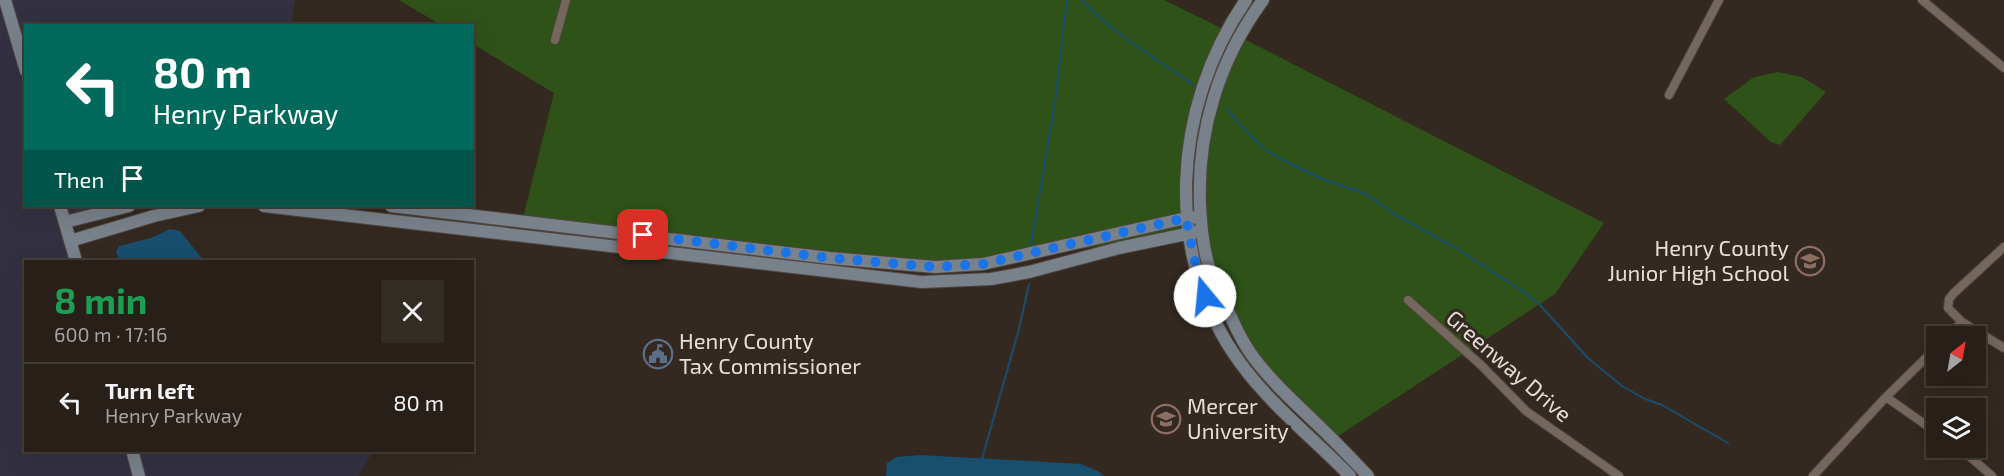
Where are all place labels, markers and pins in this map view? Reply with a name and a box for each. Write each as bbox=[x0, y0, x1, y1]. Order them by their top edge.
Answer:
pin bbox=[617, 209, 668, 260]
place label: Henry County Junior High School bbox=[1607, 234, 1789, 285]
school or university icon: Henry County Junior High School bbox=[1794, 245, 1826, 277]
place label: Henry County Tax Commissioner bbox=[679, 327, 861, 378]
public building icon: Henry County Tax Commissioner bbox=[642, 338, 674, 370]
place label: Mercer University bbox=[1187, 392, 1289, 443]
school or university icon: Mercer University bbox=[1150, 403, 1182, 435]

